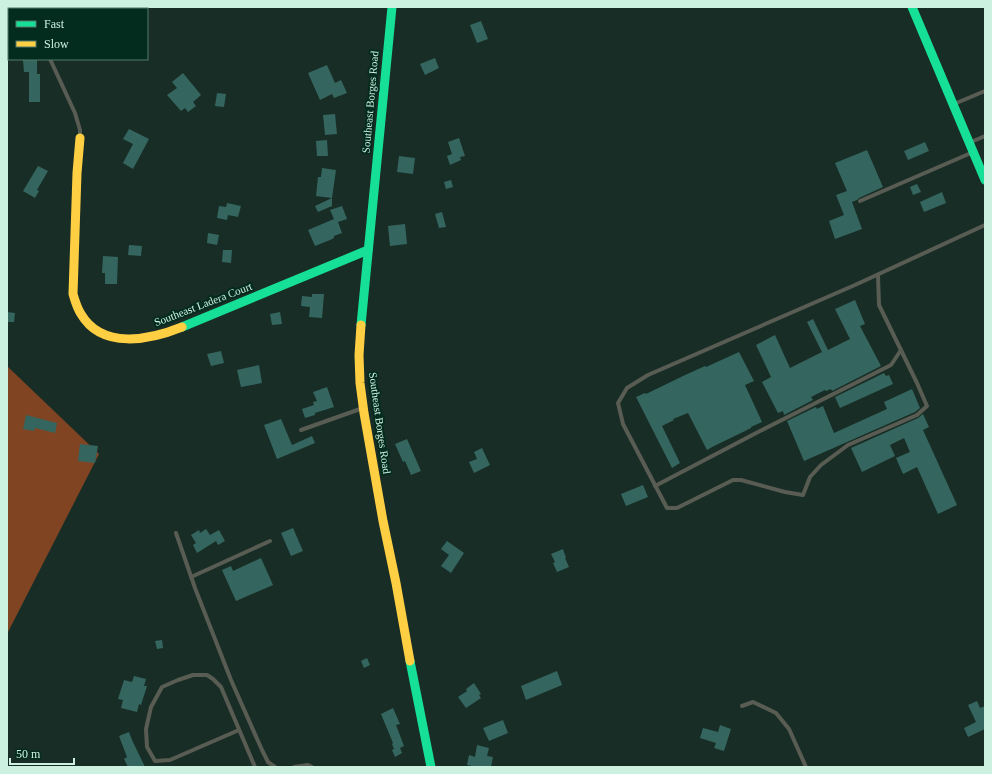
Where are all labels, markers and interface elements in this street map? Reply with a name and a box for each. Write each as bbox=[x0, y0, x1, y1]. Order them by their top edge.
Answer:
legend bbox=[8, 8, 148, 60]
text: Fast bbox=[44, 17, 65, 31]
text: Slow bbox=[44, 37, 69, 51]
street label: Southeast Borges Road bbox=[360, 50, 380, 154]
street label: Southeast Ladera Court bbox=[152, 280, 254, 328]
street label: Southeast Borges Road bbox=[367, 371, 393, 475]
scale bar bbox=[10, 740, 74, 766]
text: 50 m bbox=[16, 747, 41, 761]

